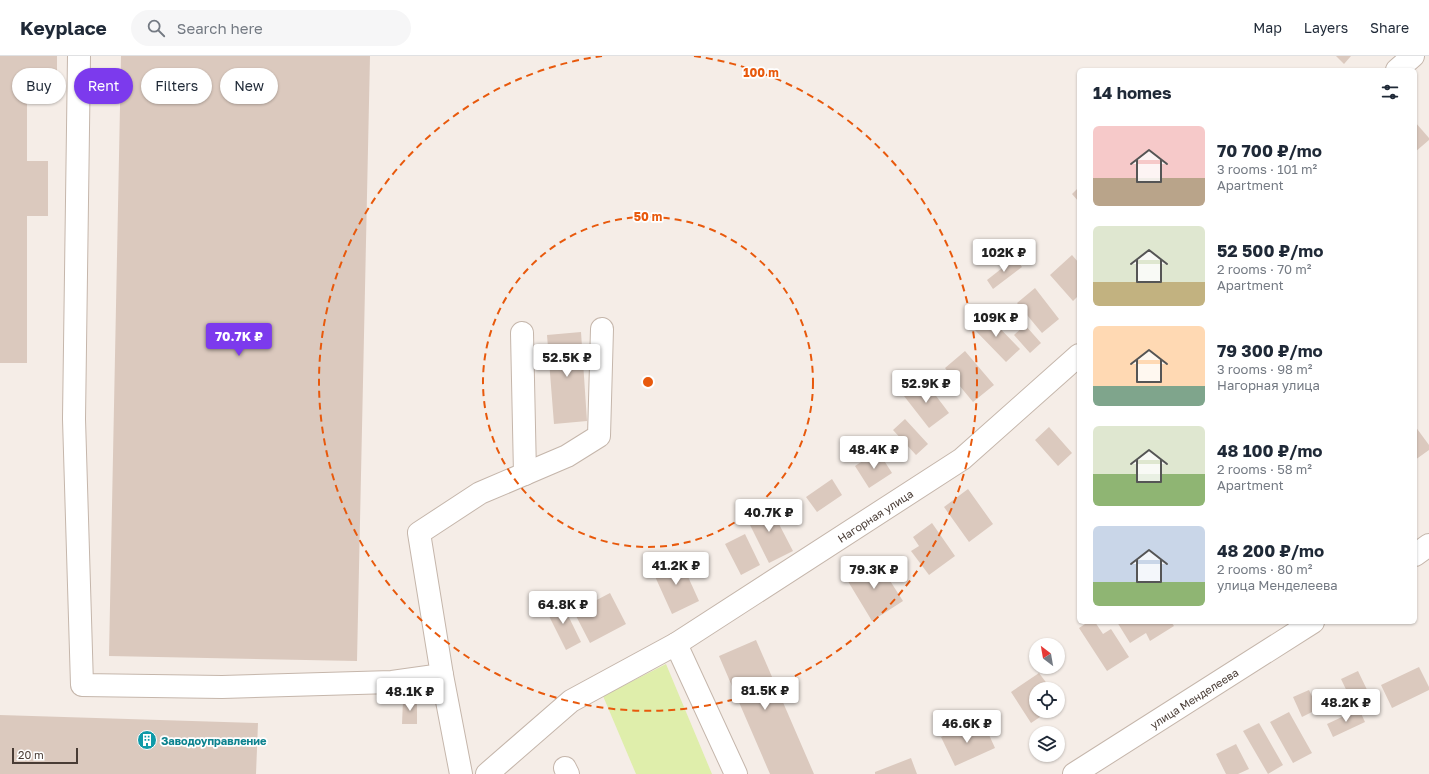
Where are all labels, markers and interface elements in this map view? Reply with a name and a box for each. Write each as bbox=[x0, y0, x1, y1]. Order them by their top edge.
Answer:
search box bbox=[131, 10, 411, 46]
text: Keyplace bbox=[20, 16, 107, 39]
icon: search bbox=[145, 17, 167, 39]
text: Search here bbox=[177, 19, 263, 37]
text: Map bbox=[1253, 19, 1282, 36]
text: Layers bbox=[1304, 19, 1348, 36]
text: Share bbox=[1370, 19, 1409, 36]
text: 100 m bbox=[743, 65, 779, 80]
chip: Buy bbox=[12, 68, 66, 104]
chip: Rent bbox=[74, 68, 133, 104]
chip: Filters bbox=[141, 68, 212, 104]
chip: New bbox=[220, 68, 278, 104]
icon: filters bbox=[1379, 81, 1401, 103]
text: 14 homes bbox=[1093, 82, 1172, 103]
text: 70 700 ₽/mo bbox=[1217, 140, 1322, 161]
icon: home bbox=[1125, 142, 1173, 190]
text: 3 rooms · 101 m² bbox=[1217, 161, 1317, 177]
text: Apartment bbox=[1217, 177, 1284, 193]
text: 50 m bbox=[634, 209, 662, 224]
pin: 102K ₽ bbox=[971, 239, 1037, 273]
text: 52 500 ₽/mo bbox=[1217, 240, 1323, 261]
icon: home bbox=[1125, 242, 1173, 290]
text: 102K ₽ bbox=[982, 244, 1026, 260]
text: 2 rooms · 70 m² bbox=[1217, 261, 1312, 277]
text: Apartment bbox=[1217, 277, 1284, 293]
pin: 109K ₽ bbox=[963, 304, 1029, 338]
text: 109K ₽ bbox=[974, 309, 1018, 325]
pin: 70.7K ₽ bbox=[202, 323, 276, 357]
text: 70.7K ₽ bbox=[215, 328, 263, 344]
text: 79 300 ₽/mo bbox=[1217, 340, 1323, 361]
icon: home bbox=[1125, 342, 1173, 390]
pin: 52.5K ₽ bbox=[530, 344, 604, 378]
text: 52.5K ₽ bbox=[542, 349, 592, 365]
text: 3 rooms · 98 m² bbox=[1217, 361, 1312, 377]
pin: 52.9K ₽ bbox=[889, 370, 963, 404]
centre of rings bbox=[641, 375, 655, 389]
text: 52.9K ₽ bbox=[901, 375, 951, 391]
text: Нагорная улица bbox=[1217, 377, 1320, 393]
pin: 48.4K ₽ bbox=[837, 436, 911, 470]
text: 48 100 ₽/mo bbox=[1217, 440, 1323, 461]
text: 48.4K ₽ bbox=[849, 441, 899, 457]
icon: home bbox=[1125, 442, 1173, 490]
text: 2 rooms · 58 m² bbox=[1217, 461, 1312, 477]
text: Apartment bbox=[1217, 477, 1284, 493]
street label: Нагорная улица bbox=[835, 486, 915, 545]
pin: 40.7K ₽ bbox=[732, 499, 806, 533]
text: 40.7K ₽ bbox=[744, 504, 794, 520]
text: 48 200 ₽/mo bbox=[1217, 540, 1324, 561]
icon: home bbox=[1125, 542, 1173, 590]
pin: 41.2K ₽ bbox=[639, 552, 713, 586]
pin: 79.3K ₽ bbox=[837, 556, 911, 590]
text: 41.2K ₽ bbox=[652, 557, 700, 573]
text: 79.3K ₽ bbox=[850, 561, 898, 577]
text: 2 rooms · 80 m² bbox=[1217, 561, 1313, 577]
text: улица Менделеева bbox=[1217, 577, 1338, 593]
pin: 64.8K ₽ bbox=[526, 591, 600, 625]
text: 64.8K ₽ bbox=[538, 596, 588, 612]
north arrow bbox=[1029, 638, 1065, 674]
map controls bbox=[1029, 638, 1065, 762]
street label: улица Менделеева bbox=[1147, 665, 1240, 731]
pin: 81.5K ₽ bbox=[728, 677, 802, 711]
pin: 48.1K ₽ bbox=[373, 678, 447, 712]
text: 81.5K ₽ bbox=[741, 682, 789, 698]
button: locate bbox=[1029, 682, 1065, 718]
text: 48.1K ₽ bbox=[386, 683, 434, 699]
pin: 48.2K ₽ bbox=[1309, 689, 1383, 723]
text: 48.2K ₽ bbox=[1321, 694, 1371, 710]
pin: 46.6K ₽ bbox=[930, 710, 1004, 744]
text: 46.6K ₽ bbox=[942, 715, 992, 731]
button: layers bbox=[1029, 726, 1065, 762]
building icon: Заводоуправление bbox=[136, 729, 158, 751]
place label: Заводоуправление bbox=[161, 734, 267, 747]
scale bar bbox=[12, 746, 78, 765]
text: 20 m bbox=[18, 748, 44, 761]

